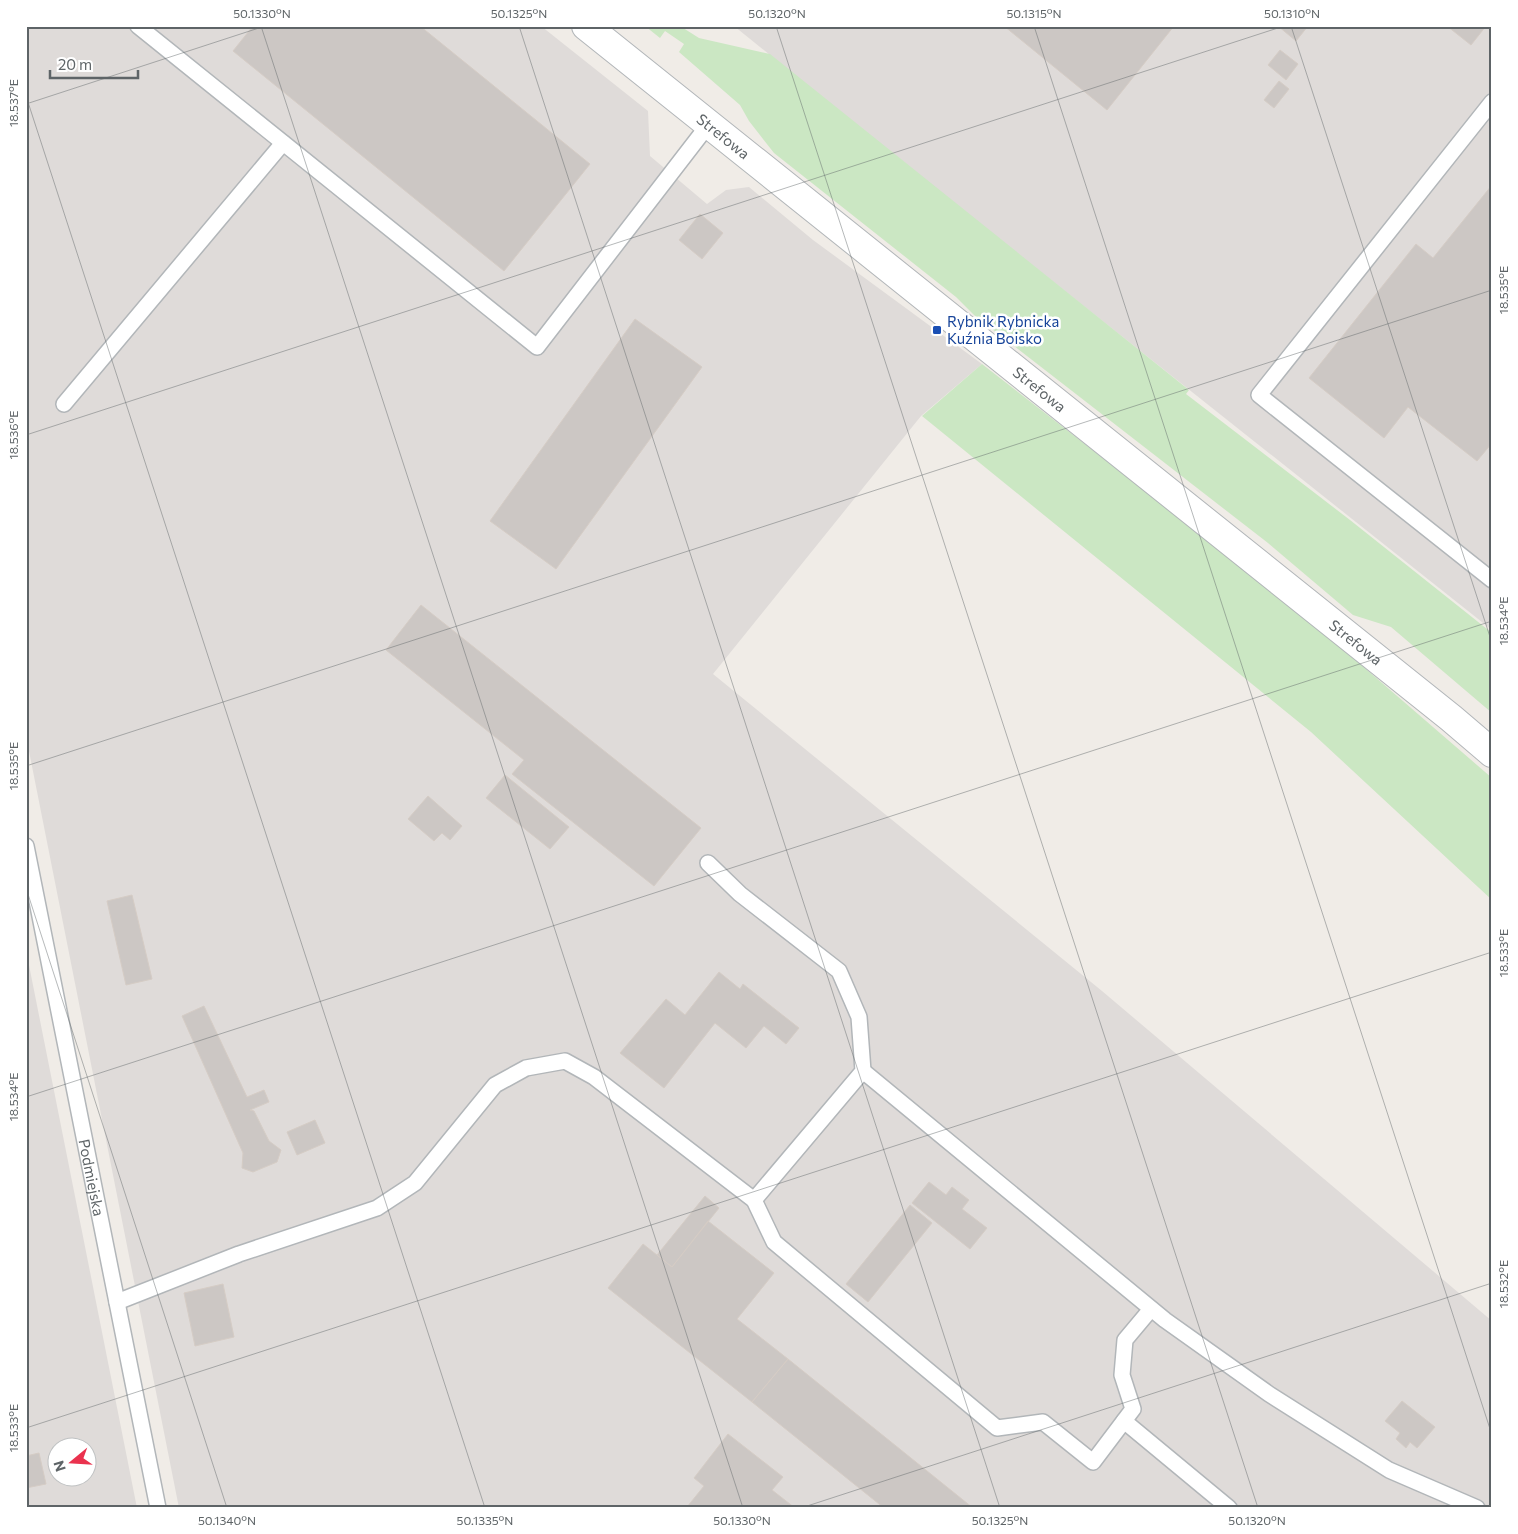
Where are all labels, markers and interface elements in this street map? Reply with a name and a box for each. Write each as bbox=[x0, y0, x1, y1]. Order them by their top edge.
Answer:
text: 50.1330°N bbox=[233, 6, 291, 20]
text: 50.1325°N bbox=[491, 6, 547, 20]
text: 50.1320°N bbox=[748, 6, 806, 20]
text: 50.1315°N bbox=[1006, 6, 1062, 20]
text: 50.1310°N bbox=[1264, 6, 1320, 20]
scale bar bbox=[50, 48, 138, 80]
text: 20 m bbox=[58, 55, 92, 73]
text: 18.537°E bbox=[6, 79, 20, 127]
street label: Strefowa bbox=[693, 109, 753, 162]
text: 18.535°E bbox=[1496, 266, 1510, 314]
place label: Rybnik Rybnicka Kuźnia Boisko bbox=[947, 312, 1059, 347]
marker: Rybnik Rybnicka Kuźnia Boisko bbox=[931, 324, 943, 336]
street label: Strefowa bbox=[1010, 362, 1070, 415]
text: 18.536°E bbox=[6, 411, 20, 459]
text: 18.534°E bbox=[1496, 597, 1510, 645]
street label: Strefowa bbox=[1326, 615, 1386, 668]
text: 18.535°E bbox=[6, 742, 20, 790]
text: 18.533°E bbox=[1496, 929, 1510, 977]
text: 18.534°E bbox=[6, 1073, 20, 1121]
street label: Podmiejska bbox=[76, 1137, 109, 1218]
text: 18.532°E bbox=[1496, 1260, 1510, 1308]
text: 18.533°E bbox=[6, 1404, 20, 1452]
north arrow bbox=[48, 1436, 98, 1486]
text: N bbox=[49, 1459, 69, 1474]
text: 50.1340°N bbox=[198, 1513, 256, 1527]
text: 50.1335°N bbox=[457, 1513, 513, 1527]
text: 50.1330°N bbox=[713, 1513, 771, 1527]
text: 50.1325°N bbox=[972, 1513, 1028, 1527]
text: 50.1320°N bbox=[1228, 1513, 1286, 1527]

